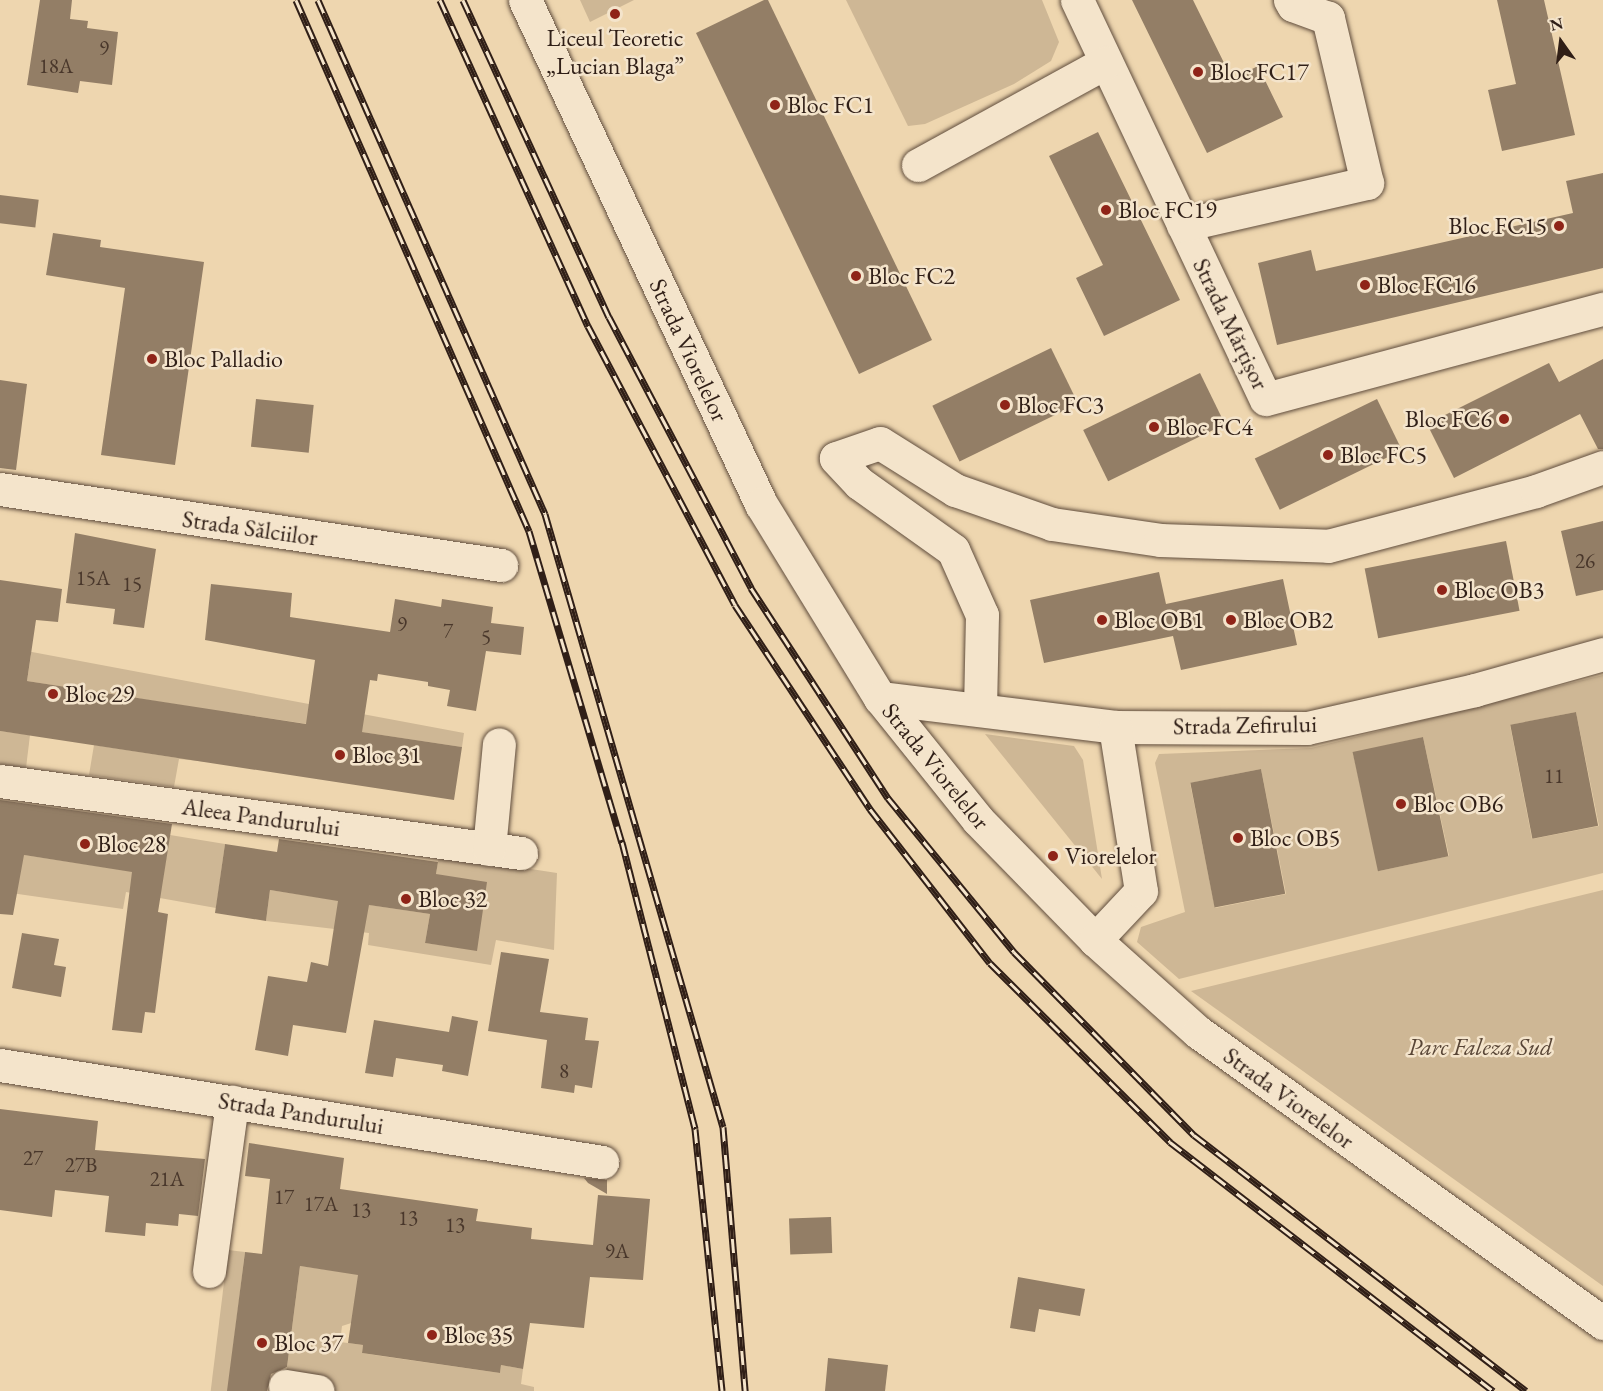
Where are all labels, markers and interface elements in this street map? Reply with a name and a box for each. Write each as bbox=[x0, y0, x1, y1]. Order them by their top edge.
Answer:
marker: Liceul Teoretic „Lucian Blaga” bbox=[608, 7, 622, 21]
north arrow bbox=[1531, 12, 1591, 72]
text: N bbox=[1548, 12, 1565, 36]
place label: Liceul Teoretic „Lucian Blaga” bbox=[546, 24, 684, 80]
house number: 9 bbox=[99, 35, 109, 61]
house number: 18A bbox=[39, 53, 73, 79]
place label: Bloc FC17 bbox=[1210, 58, 1309, 86]
marker: Bloc FC17 bbox=[1191, 65, 1205, 79]
place label: Bloc FC1 bbox=[787, 91, 874, 119]
marker: Bloc FC1 bbox=[768, 98, 782, 112]
place label: Bloc FC19 bbox=[1118, 196, 1217, 224]
marker: Bloc FC19 bbox=[1099, 203, 1113, 217]
place label: Bloc FC15 bbox=[1448, 212, 1547, 240]
marker: Bloc FC15 bbox=[1552, 219, 1566, 233]
street label: Strada Mărțișor bbox=[1187, 254, 1275, 394]
place label: Bloc FC2 bbox=[868, 262, 955, 290]
marker: Bloc FC2 bbox=[849, 269, 863, 283]
place label: Bloc FC16 bbox=[1377, 271, 1476, 299]
street label: Strada Viorelelor bbox=[643, 274, 735, 426]
marker: Bloc FC16 bbox=[1358, 278, 1372, 292]
place label: Bloc Palladio bbox=[164, 345, 283, 373]
marker: Bloc Palladio bbox=[145, 352, 159, 366]
place label: Bloc FC3 bbox=[1017, 391, 1104, 419]
marker: Bloc FC3 bbox=[998, 398, 1012, 412]
place label: Bloc FC6 bbox=[1405, 405, 1492, 433]
marker: Bloc FC6 bbox=[1497, 412, 1511, 426]
place label: Bloc FC4 bbox=[1166, 413, 1253, 441]
marker: Bloc FC4 bbox=[1147, 420, 1161, 434]
place label: Bloc FC5 bbox=[1340, 441, 1427, 469]
marker: Bloc FC5 bbox=[1321, 448, 1335, 462]
street label: Strada Sălciilor bbox=[180, 504, 320, 552]
house number: 26 bbox=[1575, 548, 1595, 574]
house number: 15A bbox=[76, 565, 110, 591]
house number: 15 bbox=[122, 571, 142, 597]
place label: Bloc OB3 bbox=[1454, 576, 1544, 604]
marker: Bloc OB3 bbox=[1435, 583, 1449, 597]
place label: Bloc OB1 bbox=[1114, 606, 1204, 634]
place label: Bloc OB2 bbox=[1243, 606, 1333, 634]
house number: 9 bbox=[397, 611, 407, 637]
marker: Bloc OB1 bbox=[1095, 613, 1109, 627]
marker: Bloc OB2 bbox=[1224, 613, 1238, 627]
house number: 7 bbox=[443, 618, 453, 644]
house number: 5 bbox=[481, 624, 491, 650]
place label: Bloc 29 bbox=[65, 680, 134, 708]
marker: Bloc 29 bbox=[46, 687, 60, 701]
street label: Strada Viorelelor bbox=[876, 697, 996, 835]
street label: Strada Zefirului bbox=[1173, 709, 1317, 741]
place label: Bloc 31 bbox=[352, 741, 421, 769]
marker: Bloc 31 bbox=[333, 748, 347, 762]
house number: 11 bbox=[1544, 763, 1564, 789]
place label: Bloc OB6 bbox=[1413, 790, 1503, 818]
street label: Aleea Pandurului bbox=[180, 792, 342, 842]
marker: Bloc OB6 bbox=[1394, 797, 1408, 811]
place label: Bloc OB5 bbox=[1250, 824, 1340, 852]
place label: Bloc 28 bbox=[97, 830, 166, 858]
marker: Bloc OB5 bbox=[1231, 831, 1245, 845]
marker: Bloc 28 bbox=[78, 837, 92, 851]
place label: Viorelelor bbox=[1065, 842, 1157, 870]
marker: Viorelelor bbox=[1046, 849, 1060, 863]
place label: Bloc 32 bbox=[418, 885, 487, 913]
marker: Bloc 32 bbox=[399, 892, 413, 906]
park label: Parc Faleza Sud bbox=[1408, 1033, 1552, 1061]
street label: Strada Viorelelor bbox=[1218, 1041, 1360, 1155]
house number: 8 bbox=[559, 1058, 569, 1084]
street label: Strada Pandurului bbox=[216, 1086, 386, 1140]
house number: 27 bbox=[23, 1145, 43, 1171]
house number: 27B bbox=[65, 1152, 97, 1178]
house number: 21A bbox=[150, 1166, 184, 1192]
house number: 17 bbox=[274, 1184, 294, 1210]
house number: 17A bbox=[304, 1191, 338, 1217]
house number: 13 bbox=[351, 1197, 371, 1223]
house number: 13 bbox=[398, 1205, 418, 1231]
house number: 13 bbox=[445, 1212, 465, 1238]
house number: 9A bbox=[605, 1238, 629, 1264]
place label: Bloc 35 bbox=[444, 1321, 513, 1349]
marker: Bloc 35 bbox=[425, 1328, 439, 1342]
place label: Bloc 37 bbox=[274, 1329, 343, 1357]
marker: Bloc 37 bbox=[255, 1336, 269, 1350]

